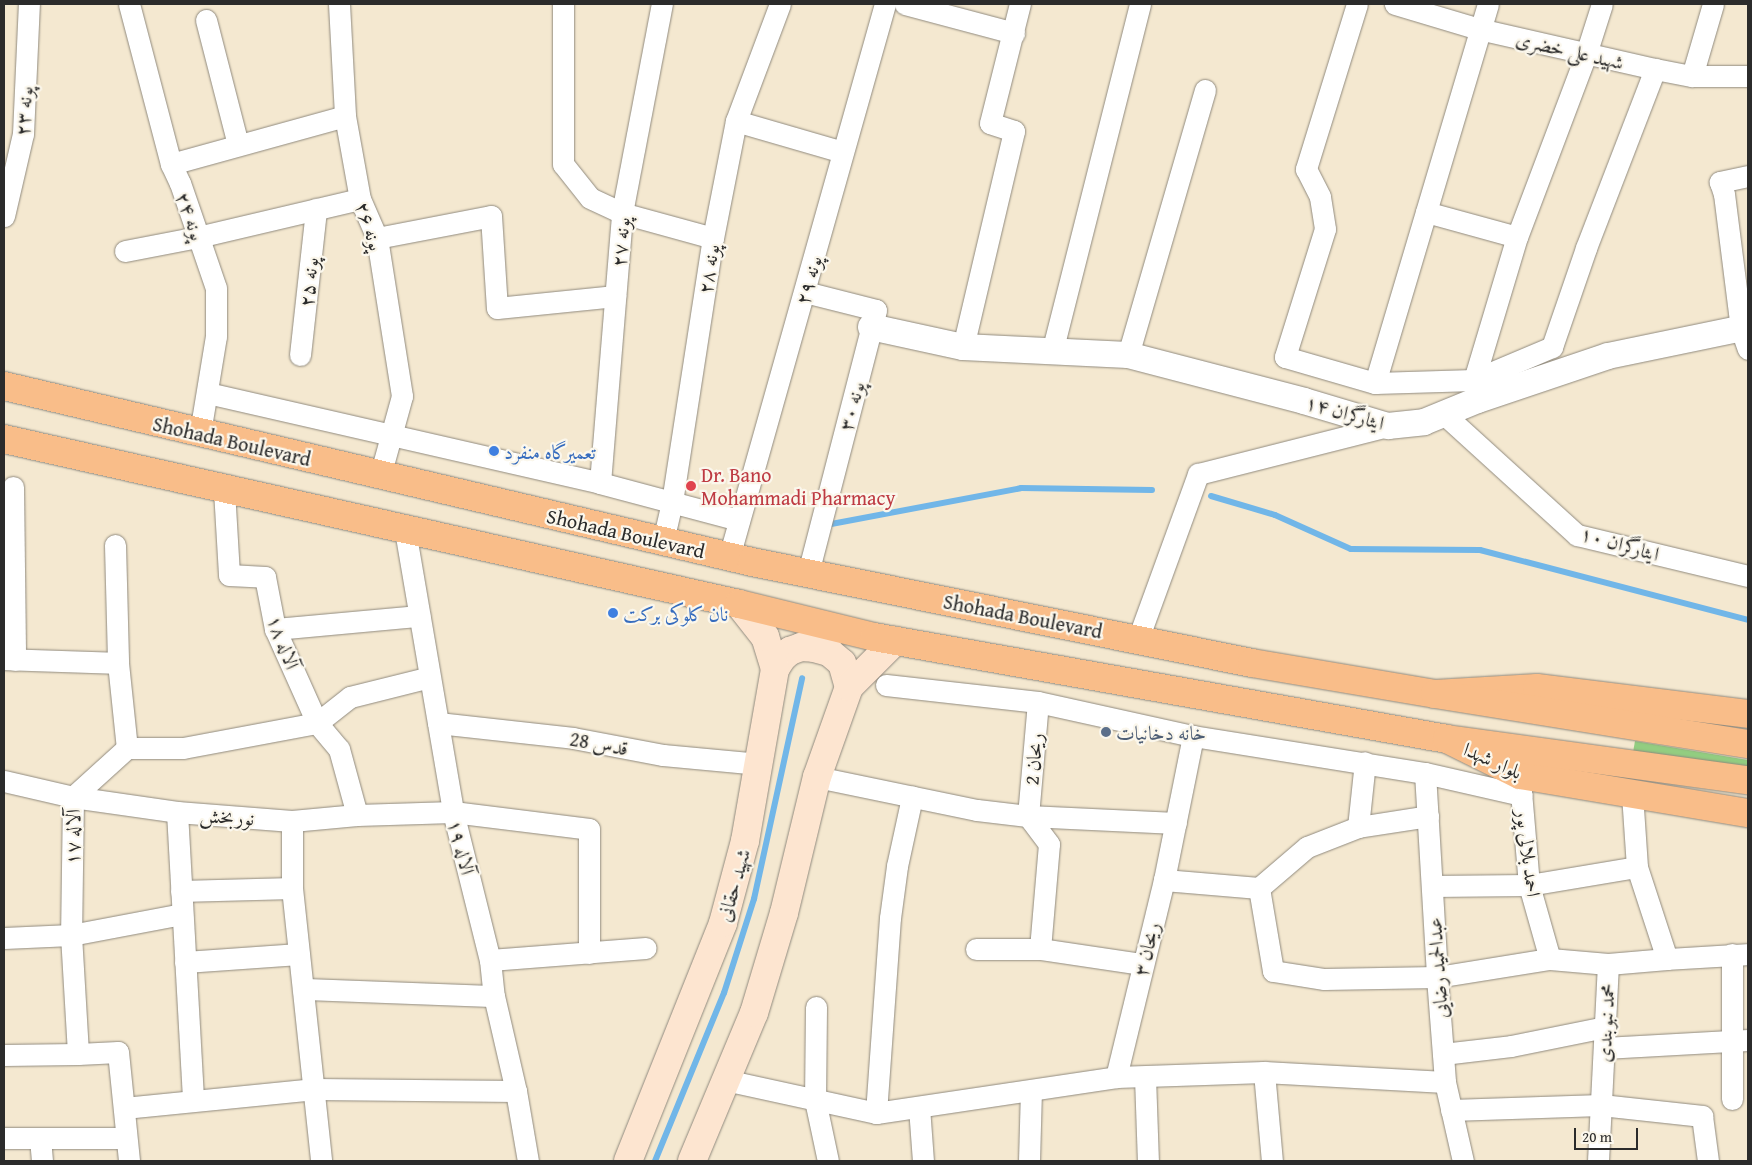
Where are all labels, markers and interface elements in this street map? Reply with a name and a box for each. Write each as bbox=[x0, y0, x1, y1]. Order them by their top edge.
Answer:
street label: شهید علی خضری bbox=[1514, 26, 1626, 74]
street label: پونه ۲۳ bbox=[9, 85, 37, 137]
street label: پونه ۲۴ bbox=[172, 189, 210, 243]
street label: پونه ۲۶ bbox=[351, 199, 389, 253]
street label: پونه ۲۷ bbox=[606, 216, 634, 268]
street label: پونه ۲۸ bbox=[692, 242, 724, 296]
street label: پونه ۲۹ bbox=[790, 253, 826, 307]
street label: پونه ۲۵ bbox=[293, 256, 323, 308]
street label: پونه ۳۰ bbox=[833, 379, 869, 433]
street label: ایثارگران ۱۴ bbox=[1303, 389, 1387, 435]
street label: Shohada Boulevard bbox=[151, 411, 313, 471]
place label: تعمیرگاه منفرد bbox=[504, 439, 596, 463]
marker: تعمیرگاه منفرد bbox=[488, 445, 500, 457]
place label: Dr. Bano Mohammadi Pharmacy bbox=[701, 462, 895, 509]
marker: Dr. Bano Mohammadi Pharmacy bbox=[685, 480, 697, 492]
street label: Shohada Boulevard bbox=[545, 503, 707, 563]
street label: ایثارگران ۱۰ bbox=[1578, 520, 1662, 566]
street label: Shohada Boulevard bbox=[941, 589, 1105, 643]
place label: نان کلوکی برکت bbox=[623, 601, 728, 625]
marker: نان کلوکی برکت bbox=[607, 607, 619, 619]
street label: آلاله ۱۸ bbox=[263, 612, 305, 672]
place label: خانه دخانیات bbox=[1116, 720, 1206, 744]
street label: قدس 28 bbox=[568, 726, 630, 760]
marker: خانه دخانیات bbox=[1100, 726, 1112, 738]
street label: ریحان 2 bbox=[1019, 732, 1047, 786]
street label: بلوار شهدا bbox=[1460, 736, 1526, 784]
street label: نوربخش bbox=[199, 802, 255, 830]
street label: احمد بلالی پور bbox=[1512, 808, 1546, 898]
street label: آلاله ۱۷ bbox=[60, 809, 84, 865]
street label: آلاله ۱۹ bbox=[444, 817, 480, 877]
street label: شهید حقانی bbox=[711, 846, 755, 924]
street label: عبدالحمید رضایی bbox=[1422, 917, 1452, 1019]
street label: ریحان ۳ bbox=[1128, 920, 1164, 978]
street label: محمد نبوبندی bbox=[1591, 983, 1619, 1063]
scale bar bbox=[1577, 1118, 1641, 1150]
text: 20 m bbox=[1582, 1126, 1612, 1147]

